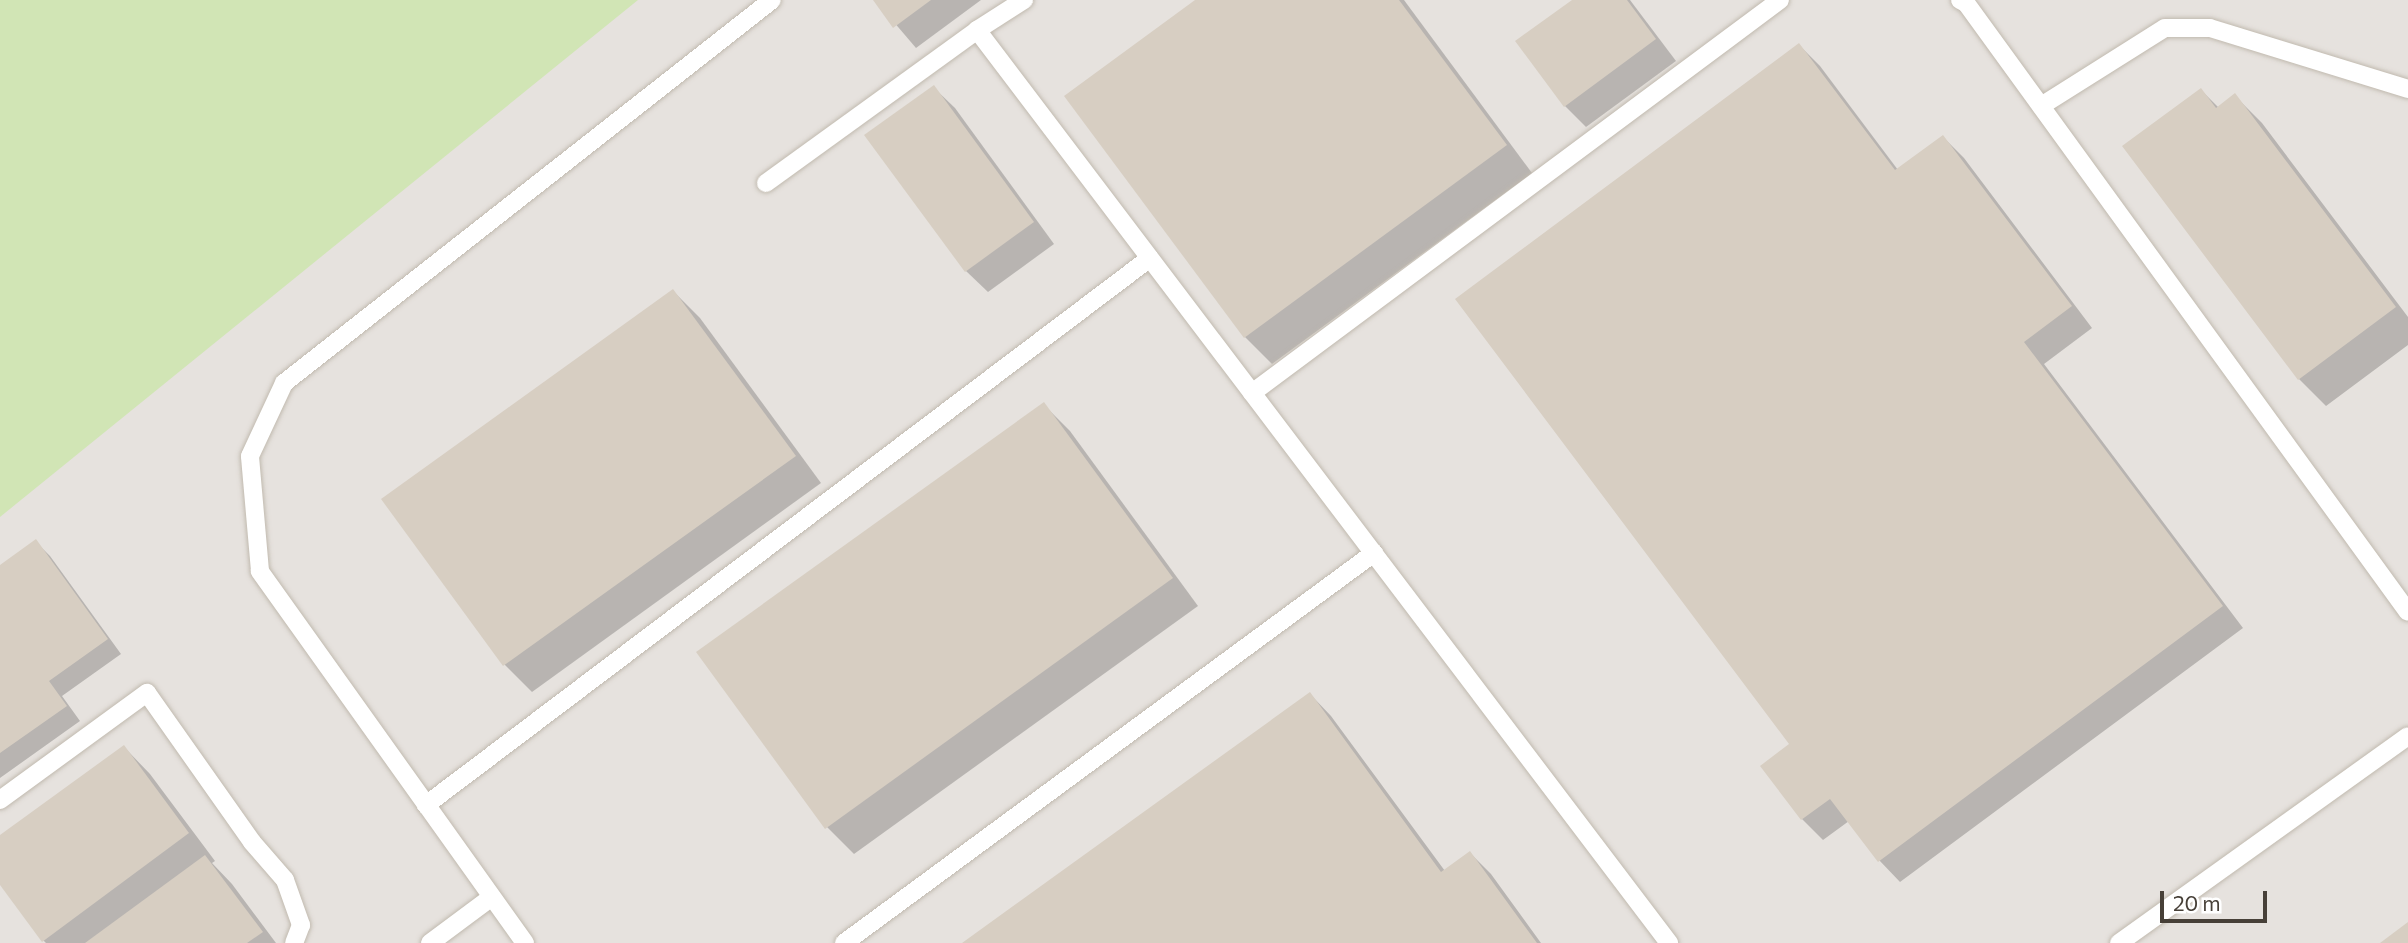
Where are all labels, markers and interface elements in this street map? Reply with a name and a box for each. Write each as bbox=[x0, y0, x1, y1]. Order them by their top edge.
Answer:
scale bar bbox=[2163, 876, 2270, 920]
text: 20 m bbox=[2173, 890, 2221, 915]

